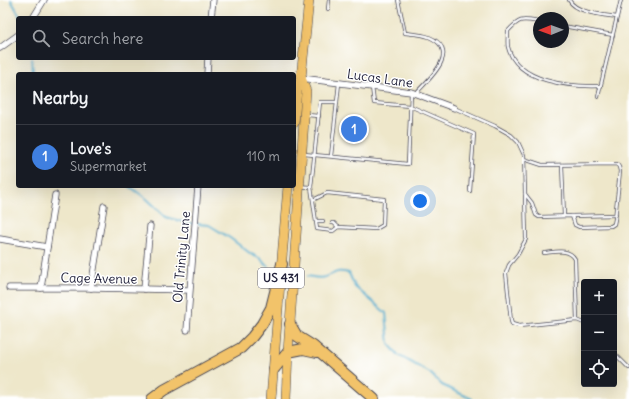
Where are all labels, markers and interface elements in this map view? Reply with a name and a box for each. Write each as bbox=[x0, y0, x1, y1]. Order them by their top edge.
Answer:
north arrow bbox=[533, 12, 569, 48]
search box bbox=[16, 16, 296, 60]
icon: search bbox=[30, 27, 52, 49]
text: Search here bbox=[62, 29, 143, 48]
street label: Lucas Lane bbox=[346, 65, 414, 92]
text: Nearby bbox=[32, 87, 88, 109]
pin: 1 bbox=[341, 114, 367, 144]
text: Love's bbox=[70, 139, 111, 158]
text: 1 bbox=[42, 148, 48, 165]
text: 110 m bbox=[247, 148, 280, 165]
text: Supermarket bbox=[70, 158, 147, 175]
your location bbox=[410, 191, 430, 211]
street label: Old Trinity Lane bbox=[169, 210, 194, 304]
road number: US 431 bbox=[258, 268, 304, 288]
street label: Cage Avenue bbox=[60, 269, 138, 288]
map controls bbox=[581, 279, 617, 387]
button: + bbox=[581, 279, 617, 315]
button: − bbox=[581, 315, 617, 351]
button: locate bbox=[581, 351, 617, 387]

